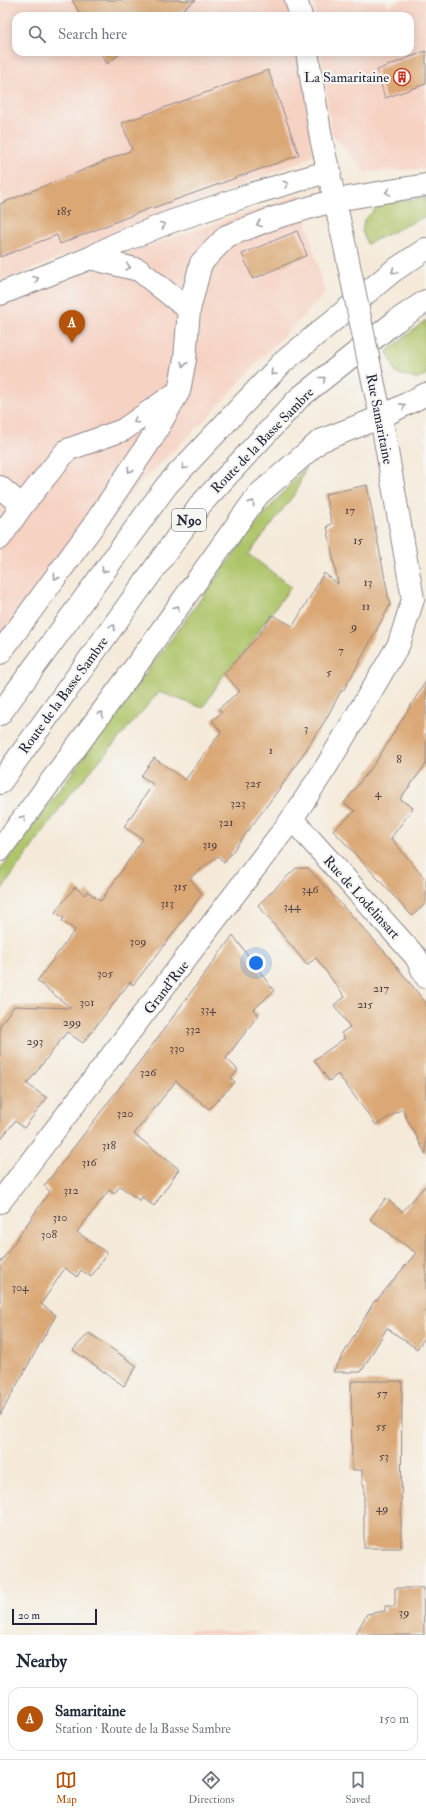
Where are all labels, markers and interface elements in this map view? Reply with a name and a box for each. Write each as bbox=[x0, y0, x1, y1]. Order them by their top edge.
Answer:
search box bbox=[12, 12, 414, 56]
icon: search bbox=[26, 23, 48, 45]
text: Search here bbox=[58, 25, 127, 44]
building icon: La Samaritaine bbox=[392, 67, 412, 87]
place label: La Samaritaine bbox=[304, 69, 389, 86]
one-way arrow bbox=[282, 180, 289, 189]
one-way arrow bbox=[384, 187, 391, 196]
house number: 185 bbox=[56, 204, 72, 219]
one-way arrow bbox=[255, 219, 262, 227]
one-way arrow bbox=[158, 222, 166, 230]
one-way arrow bbox=[124, 262, 131, 271]
one-way arrow bbox=[391, 266, 398, 273]
one-way arrow bbox=[32, 276, 40, 284]
pin: A bbox=[59, 310, 85, 343]
one-way arrow bbox=[180, 361, 189, 367]
one-way arrow bbox=[270, 368, 278, 376]
street label: Rue Samaritaine bbox=[362, 372, 397, 466]
one-way arrow bbox=[318, 377, 326, 384]
street label: Route de la Basse Sambre bbox=[207, 384, 317, 497]
one-way arrow bbox=[399, 403, 407, 411]
one-way arrow bbox=[133, 416, 140, 424]
one-way arrow bbox=[181, 463, 188, 470]
one-way arrow bbox=[127, 466, 135, 473]
one-way arrow bbox=[248, 500, 255, 507]
house number: 17 bbox=[345, 503, 355, 518]
road number: N90 bbox=[172, 509, 206, 531]
house number: 15 bbox=[353, 533, 363, 548]
one-way arrow bbox=[102, 566, 109, 573]
one-way arrow bbox=[54, 572, 61, 579]
house number: 13 bbox=[364, 575, 372, 590]
house number: 11 bbox=[362, 599, 370, 614]
one-way arrow bbox=[172, 606, 179, 613]
house number: 9 bbox=[350, 619, 357, 634]
one-way arrow bbox=[108, 624, 115, 631]
street label: Route de la Basse Sambre bbox=[15, 633, 112, 757]
house number: 7 bbox=[338, 643, 344, 658]
house number: 5 bbox=[326, 665, 332, 680]
one-way arrow bbox=[96, 711, 103, 718]
house number: 3 bbox=[304, 721, 308, 736]
house number: 1 bbox=[269, 743, 273, 758]
house number: 8 bbox=[396, 752, 402, 767]
house number: 325 bbox=[245, 776, 262, 791]
house number: 4 bbox=[375, 786, 382, 801]
house number: 323 bbox=[230, 796, 246, 811]
house number: 321 bbox=[219, 815, 233, 830]
one-way arrow bbox=[18, 816, 25, 823]
house number: 319 bbox=[203, 837, 218, 852]
street label: Rue de Lodelinsart bbox=[320, 852, 404, 943]
house number: 315 bbox=[173, 879, 188, 894]
house number: 346 bbox=[301, 882, 319, 897]
house number: 313 bbox=[160, 896, 174, 911]
house number: 344 bbox=[283, 899, 301, 914]
house number: 309 bbox=[130, 934, 146, 949]
your location bbox=[246, 953, 266, 973]
street label: Grand'Rue bbox=[140, 957, 193, 1017]
house number: 305 bbox=[97, 966, 114, 981]
house number: 217 bbox=[373, 981, 389, 996]
house number: 301 bbox=[80, 995, 94, 1010]
house number: 215 bbox=[357, 997, 374, 1012]
house number: 334 bbox=[200, 1002, 216, 1017]
house number: 299 bbox=[63, 1015, 81, 1030]
house number: 332 bbox=[185, 1022, 201, 1037]
house number: 293 bbox=[27, 1034, 43, 1049]
house number: 330 bbox=[169, 1041, 185, 1056]
house number: 326 bbox=[140, 1065, 157, 1080]
house number: 320 bbox=[117, 1106, 133, 1121]
house number: 318 bbox=[102, 1138, 117, 1153]
house number: 316 bbox=[82, 1155, 97, 1170]
house number: 312 bbox=[64, 1183, 78, 1198]
house number: 310 bbox=[53, 1210, 67, 1225]
house number: 308 bbox=[41, 1227, 58, 1242]
house number: 304 bbox=[11, 1280, 29, 1295]
house number: 57 bbox=[377, 1386, 388, 1401]
house number: 55 bbox=[376, 1419, 387, 1434]
house number: 53 bbox=[379, 1449, 389, 1464]
house number: 49 bbox=[376, 1501, 388, 1516]
house number: 39 bbox=[399, 1605, 409, 1620]
scale bar bbox=[12, 1607, 97, 1626]
text: 20 m bbox=[18, 1609, 40, 1622]
text: Nearby bbox=[16, 1651, 67, 1672]
text: Samaritaine bbox=[55, 1702, 126, 1721]
text: A bbox=[26, 1711, 34, 1727]
text: 150 m bbox=[379, 1711, 409, 1727]
text: Station · Route de la Basse Sambre bbox=[55, 1721, 231, 1737]
tab: Map bbox=[55, 1769, 77, 1806]
tab: Directions bbox=[188, 1769, 235, 1806]
tab: Saved bbox=[345, 1769, 371, 1806]

